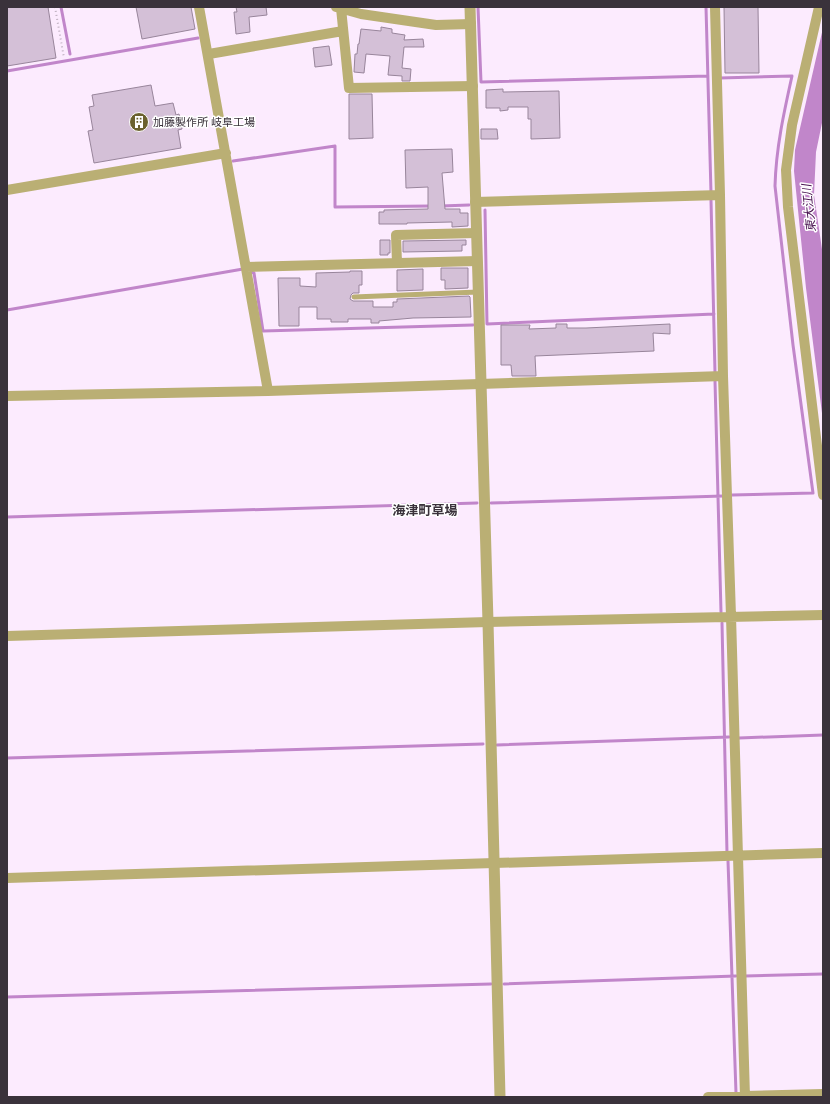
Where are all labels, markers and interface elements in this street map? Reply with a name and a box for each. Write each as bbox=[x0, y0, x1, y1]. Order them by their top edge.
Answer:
building icon: 加藤製作所 岐阜工場 bbox=[128, 111, 150, 133]
place label: 加藤製作所 岐阜工場 bbox=[153, 115, 255, 129]
water label: 東大江川 bbox=[798, 181, 818, 233]
district label: 海津町草場 bbox=[392, 502, 458, 519]

